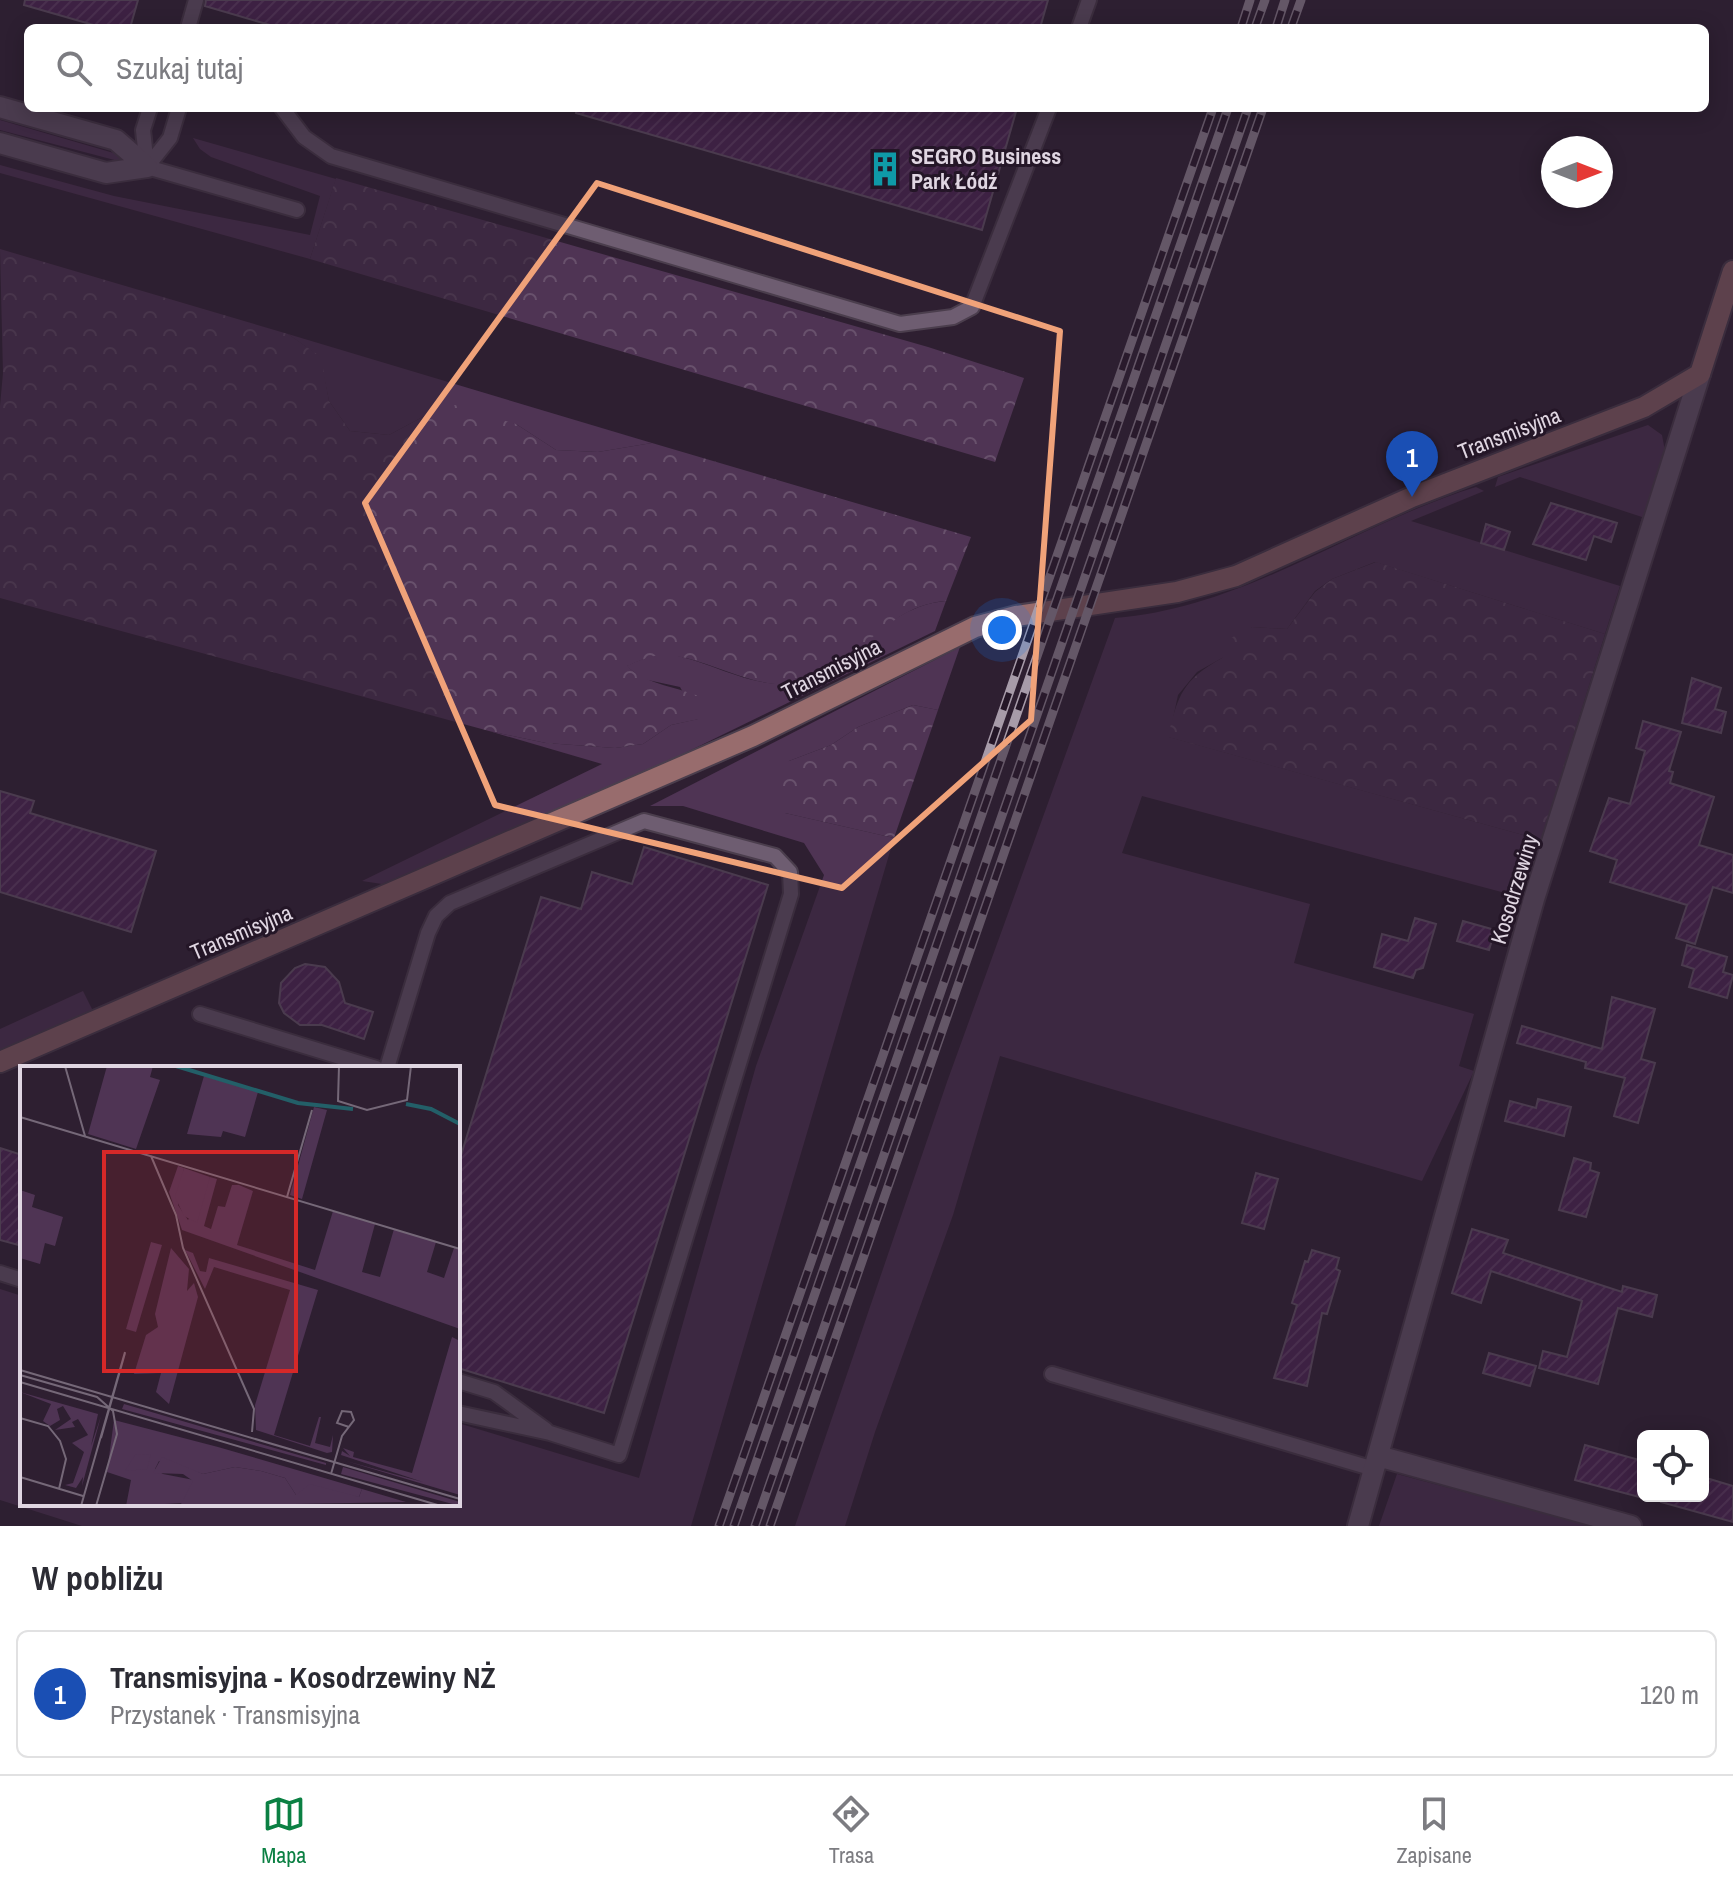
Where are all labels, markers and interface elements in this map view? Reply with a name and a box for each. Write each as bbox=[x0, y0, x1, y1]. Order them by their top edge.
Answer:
search box bbox=[24, 24, 1709, 112]
icon: search bbox=[52, 46, 96, 90]
text: Szukaj tutaj bbox=[116, 48, 243, 88]
north arrow bbox=[1541, 136, 1613, 208]
place label: SEGRO Business Park Łódź bbox=[911, 141, 1061, 196]
building icon: SEGRO Business Park Łódź bbox=[866, 150, 904, 188]
street label: Transmisyjna bbox=[1453, 400, 1565, 466]
pin: 1 bbox=[1386, 431, 1438, 497]
your location bbox=[982, 610, 1022, 650]
street label: Transmisyjna bbox=[776, 631, 886, 707]
street label: Kosodrzewiny bbox=[1483, 830, 1545, 948]
street label: Transmisyjna bbox=[186, 897, 296, 967]
inset map bbox=[20, 1066, 460, 1506]
map controls bbox=[1637, 1430, 1709, 1502]
button: locate bbox=[1637, 1430, 1709, 1502]
text: W pobliżu bbox=[32, 1555, 164, 1601]
text: Transmisyjna - Kosodrzewiny NŻ bbox=[110, 1657, 496, 1697]
text: 1 bbox=[54, 1677, 66, 1712]
text: 120 m bbox=[1640, 1677, 1699, 1712]
text: Przystanek · Transmisyjna bbox=[110, 1697, 360, 1732]
tab: Mapa bbox=[261, 1792, 306, 1870]
tab: Trasa bbox=[829, 1792, 874, 1870]
tab: Zapisane bbox=[1397, 1792, 1472, 1870]

